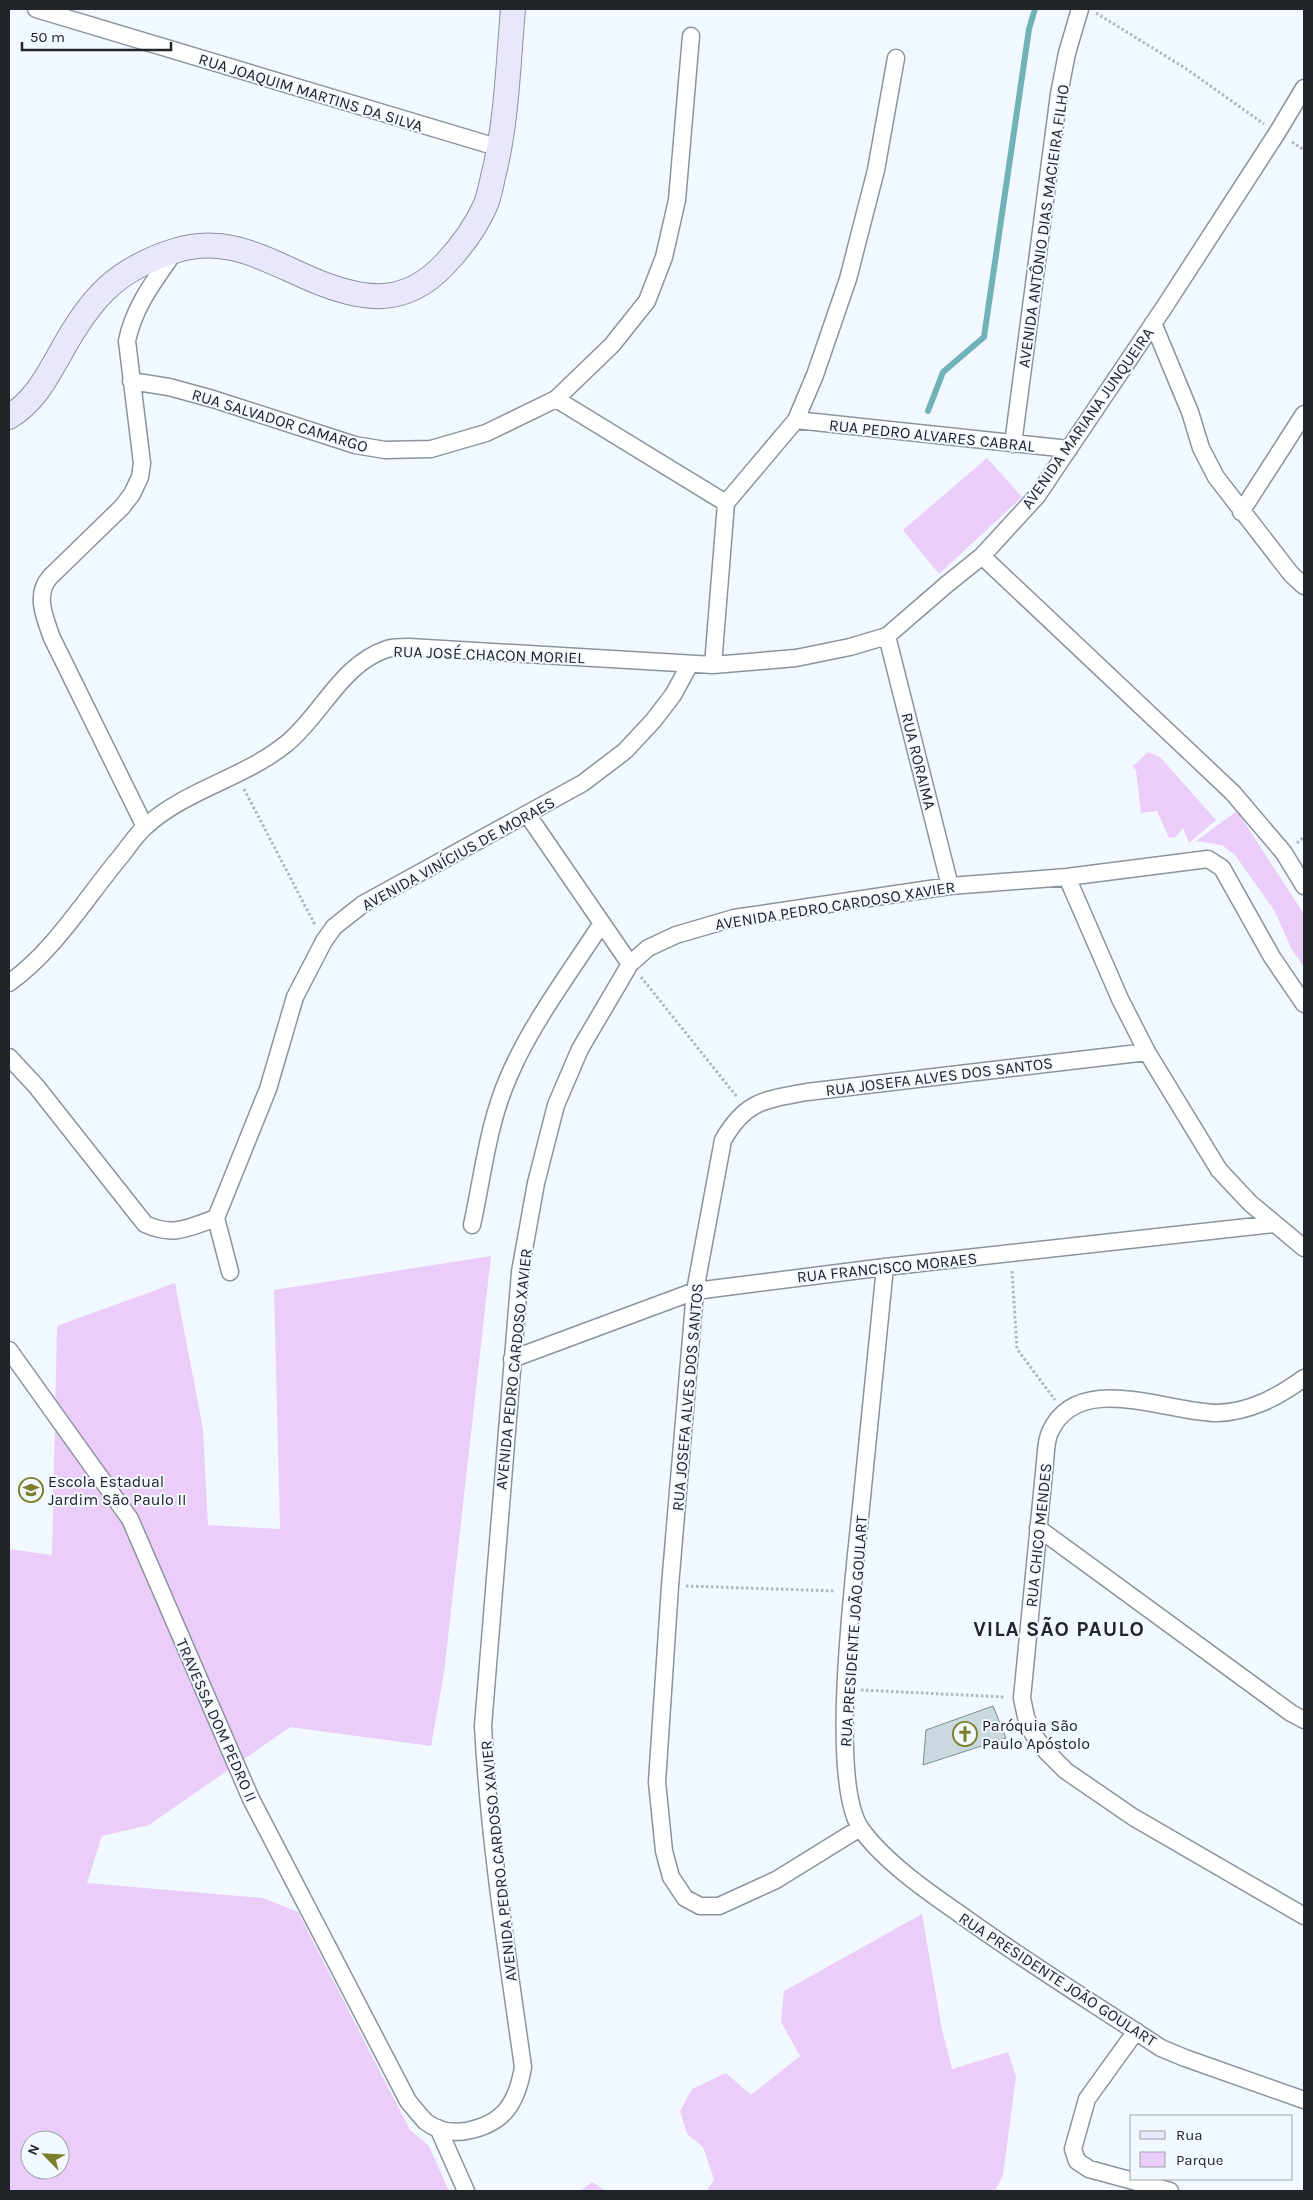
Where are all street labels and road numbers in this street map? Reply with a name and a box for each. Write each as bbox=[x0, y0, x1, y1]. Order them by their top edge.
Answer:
street label: RUA JOAQUIM MARTINS DA SILVA bbox=[196, 49, 425, 136]
street label: AVENIDA ANTÔNIO DIAS MACIEIRA FILHO bbox=[1014, 83, 1073, 369]
street label: AVENIDA MARIANA JUNQUEIRA bbox=[1017, 324, 1157, 513]
street label: RUA SALVADOR CAMARGO bbox=[189, 385, 370, 456]
street label: RUA PEDRO ALVARES CABRAL bbox=[828, 415, 1036, 456]
street label: RUA JOSÉ CHACON MORIEL bbox=[393, 642, 586, 667]
street label: RUA RORAIMA bbox=[897, 711, 940, 812]
street label: AVENIDA VINÍCIUS DE MORAES bbox=[358, 792, 558, 915]
street label: AVENIDA PEDRO CARDOSO XAVIER bbox=[714, 877, 956, 934]
street label: RUA JOSEFA ALVES DOS SANTOS bbox=[824, 1053, 1054, 1100]
street label: AVENIDA PEDRO CARDOSO XAVIER bbox=[491, 1247, 536, 1491]
street label: RUA FRANCISCO MORAES bbox=[796, 1249, 978, 1286]
street label: RUA JOSEFA ALVES DOS SANTOS bbox=[668, 1282, 707, 1512]
street label: RUA CHICO MENDES bbox=[1021, 1462, 1056, 1608]
street label: RUA PRESIDENTE JOÃO GOULART bbox=[836, 1515, 871, 1747]
street label: TRAVESSA DOM PEDRO II bbox=[172, 1636, 261, 1805]
street label: AVENIDA PEDRO CARDOSO XAVIER bbox=[476, 1739, 521, 1983]
street label: RUA PRESIDENTE JOÃO GOULART bbox=[955, 1908, 1160, 2051]

